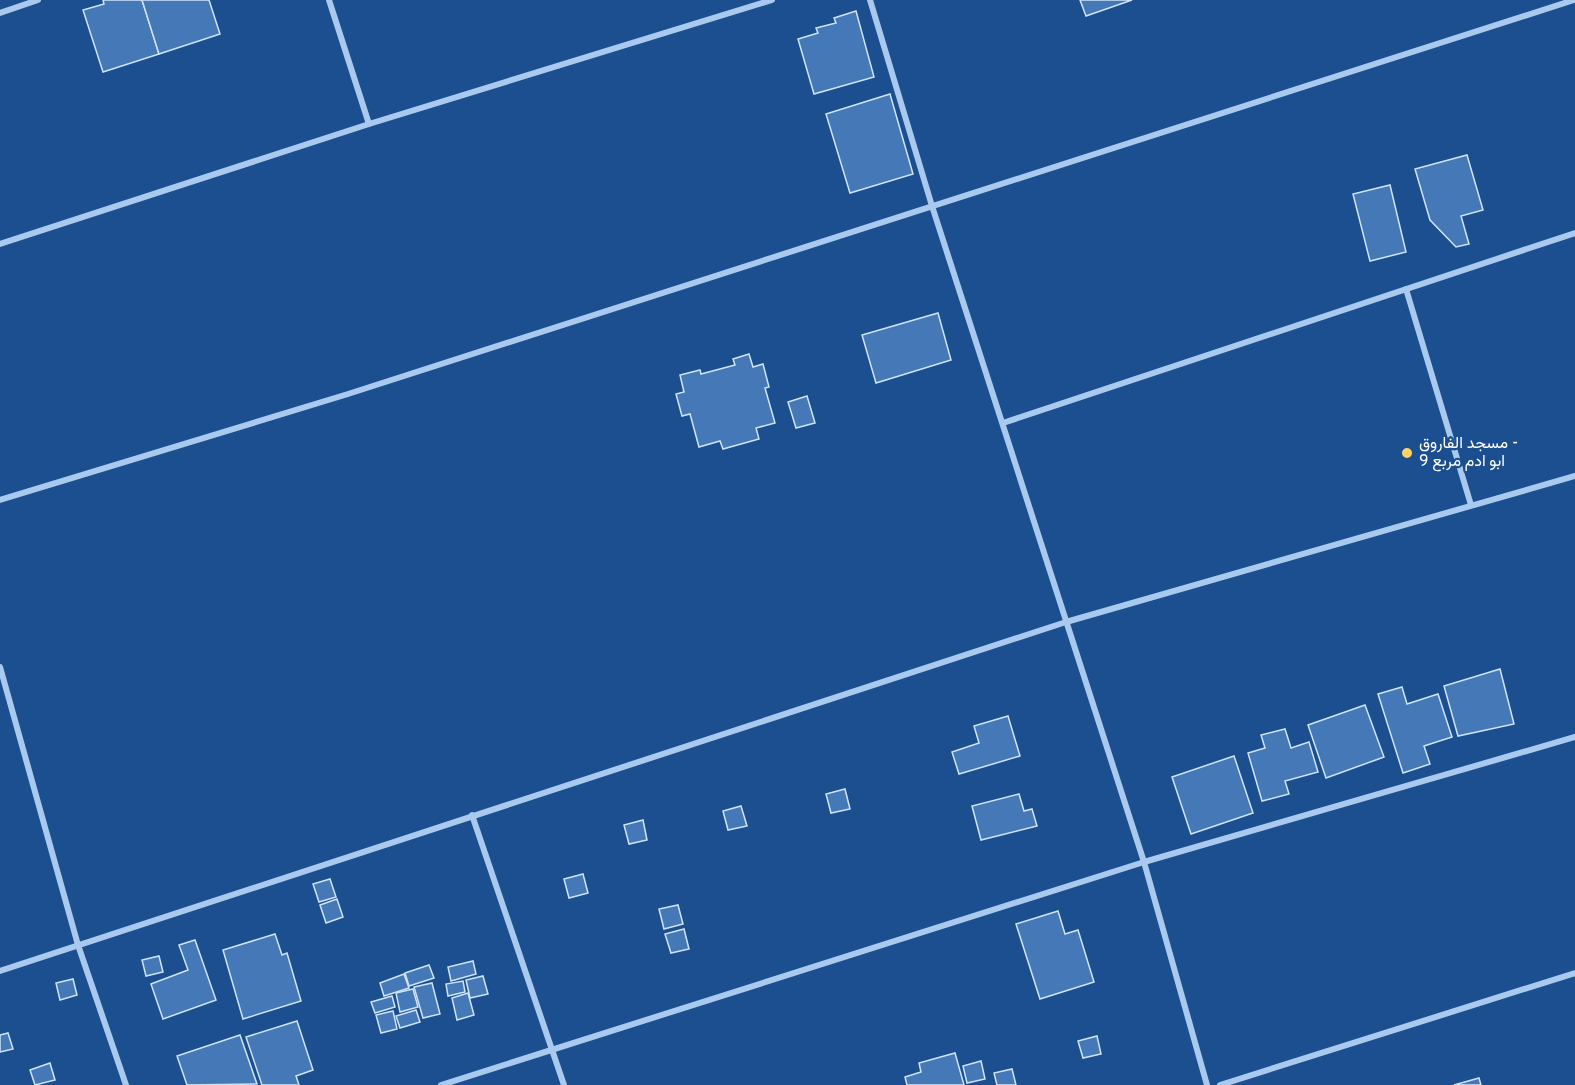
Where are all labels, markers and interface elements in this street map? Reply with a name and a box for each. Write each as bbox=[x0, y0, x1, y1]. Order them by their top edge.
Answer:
place label: مسجد الفاروق - ابو ادم مربع 9 bbox=[1419, 434, 1518, 472]
marker: مسجد الفاروق - ابو ادم مربع 9 bbox=[1400, 446, 1414, 460]

